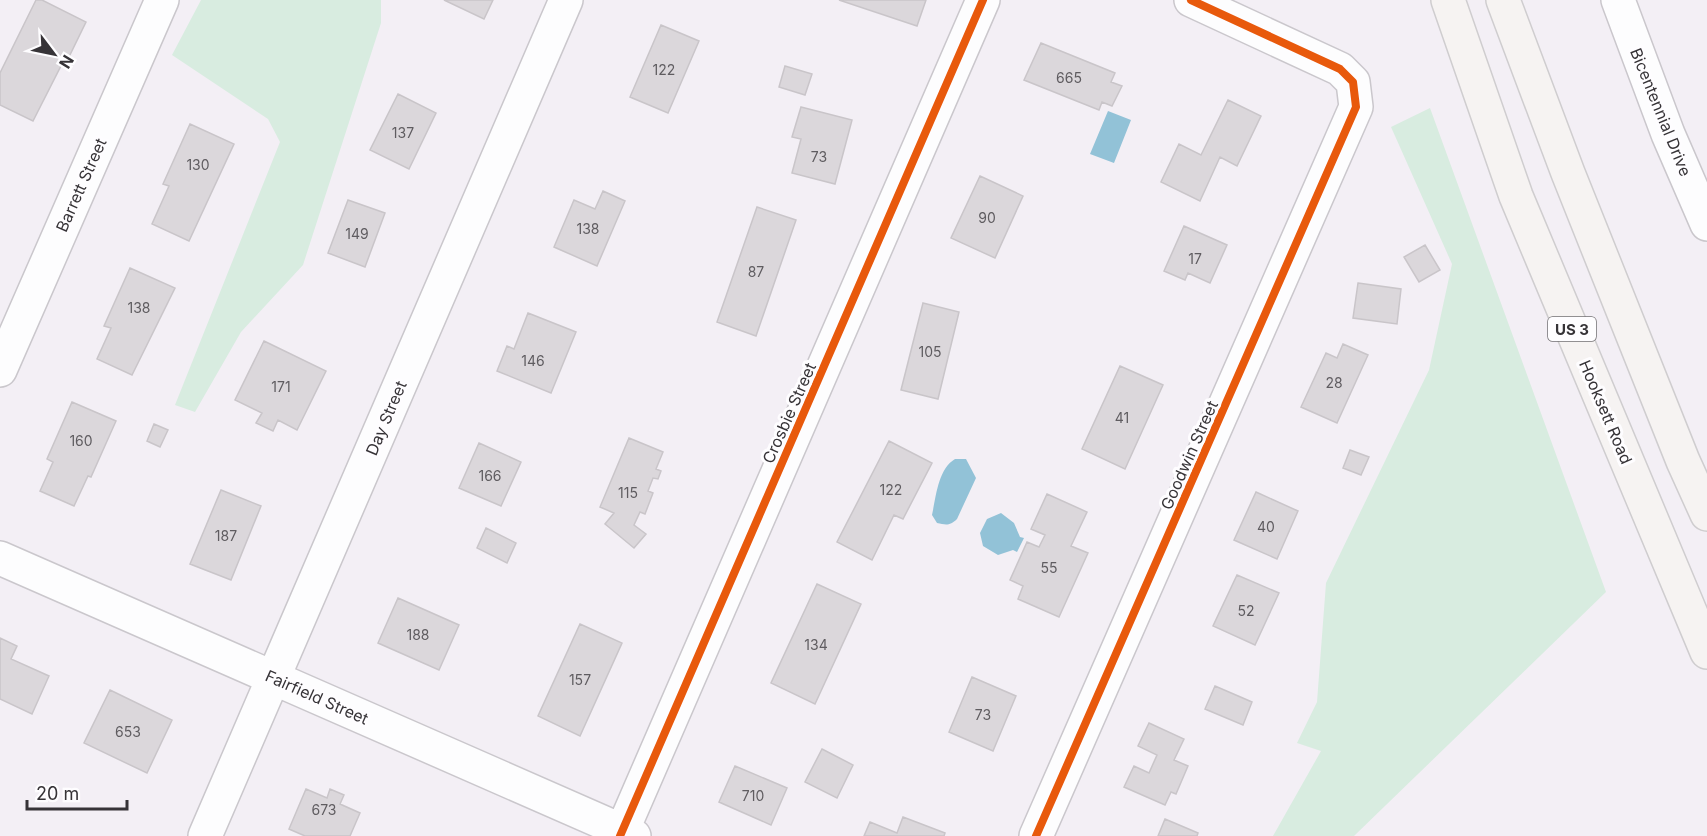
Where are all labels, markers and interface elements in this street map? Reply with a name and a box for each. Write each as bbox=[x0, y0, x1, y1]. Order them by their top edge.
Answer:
north arrow bbox=[24, 24, 84, 84]
street label: Bicentennial Drive bbox=[1626, 45, 1696, 179]
text: N bbox=[55, 51, 78, 72]
house number: 122 bbox=[653, 61, 675, 78]
house number: 665 bbox=[1056, 69, 1082, 86]
house number: 137 bbox=[392, 124, 414, 141]
street label: Barrett Street bbox=[51, 135, 111, 235]
house number: 73 bbox=[811, 148, 827, 165]
house number: 130 bbox=[186, 156, 210, 173]
house number: 90 bbox=[978, 209, 996, 226]
house number: 138 bbox=[576, 220, 600, 237]
house number: 149 bbox=[345, 225, 369, 242]
house number: 17 bbox=[1188, 250, 1202, 267]
house number: 87 bbox=[748, 263, 764, 280]
house number: 138 bbox=[127, 299, 151, 316]
road number: US 3 bbox=[1548, 317, 1596, 341]
house number: 105 bbox=[918, 343, 942, 360]
house number: 146 bbox=[521, 352, 545, 369]
street label: Hooksett Road bbox=[1575, 357, 1637, 467]
street label: Crosbie Street bbox=[758, 360, 820, 466]
house number: 28 bbox=[1325, 374, 1343, 391]
house number: 171 bbox=[271, 378, 291, 395]
street label: Day Street bbox=[361, 378, 411, 458]
street label: Goodwin Street bbox=[1156, 397, 1222, 513]
house number: 41 bbox=[1115, 409, 1129, 426]
house number: 160 bbox=[69, 432, 93, 449]
house number: 166 bbox=[478, 467, 502, 484]
house number: 122 bbox=[880, 481, 902, 498]
house number: 115 bbox=[618, 484, 638, 501]
house number: 40 bbox=[1257, 518, 1275, 535]
house number: 187 bbox=[215, 527, 237, 544]
house number: 55 bbox=[1040, 559, 1058, 576]
house number: 52 bbox=[1237, 602, 1255, 619]
house number: 188 bbox=[406, 626, 430, 643]
house number: 134 bbox=[804, 636, 828, 653]
street label: Fairfield Street bbox=[262, 665, 372, 729]
house number: 157 bbox=[569, 671, 591, 688]
house number: 73 bbox=[975, 706, 991, 723]
house number: 653 bbox=[115, 723, 141, 740]
scale bar bbox=[27, 773, 128, 811]
text: 20 m bbox=[36, 783, 79, 804]
house number: 710 bbox=[742, 787, 764, 804]
house number: 673 bbox=[311, 801, 337, 818]

